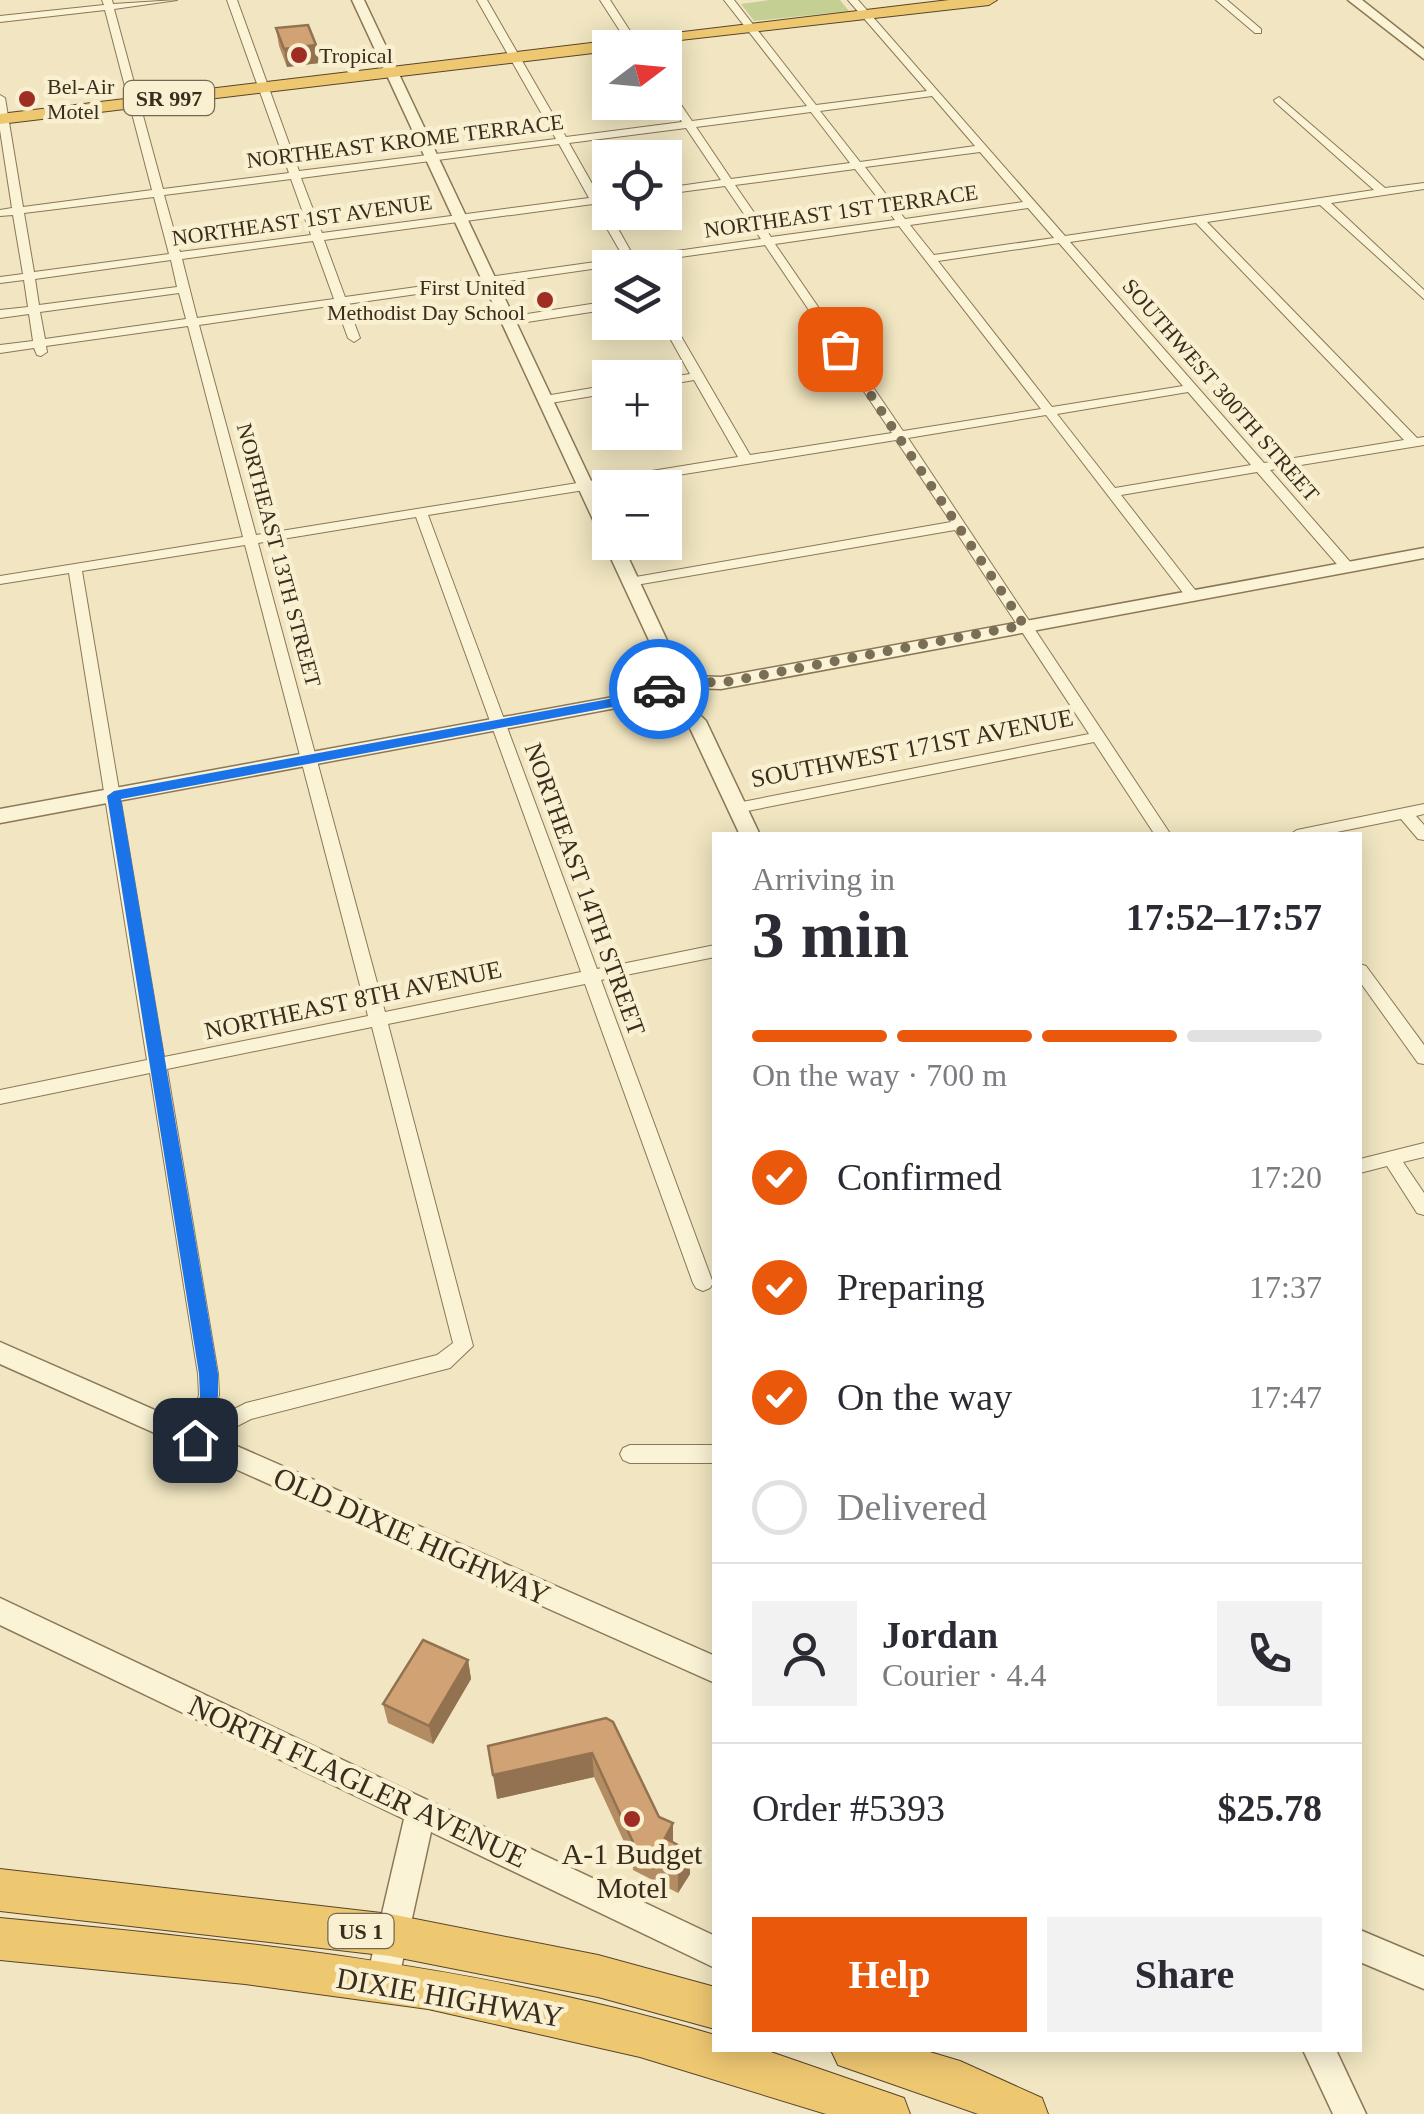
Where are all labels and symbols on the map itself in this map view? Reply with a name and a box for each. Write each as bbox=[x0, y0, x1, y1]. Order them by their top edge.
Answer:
north arrow bbox=[592, 30, 682, 120]
place label: Tropical bbox=[319, 43, 393, 68]
marker: Tropical bbox=[288, 44, 310, 66]
place label: Bel-Air Motel bbox=[47, 74, 115, 124]
road number: SR 997 bbox=[124, 81, 214, 115]
marker: Bel-Air Motel bbox=[16, 88, 38, 110]
street label: NORTHEAST KROME TERRACE bbox=[245, 109, 565, 173]
street label: NORTHEAST 1ST TERRACE bbox=[703, 179, 979, 243]
street label: NORTHEAST 1ST AVENUE bbox=[170, 189, 434, 251]
street label: SOUTHWEST 300TH STREET bbox=[1117, 274, 1325, 507]
place label: First United Methodist Day School bbox=[327, 275, 525, 325]
marker: First United Methodist Day School bbox=[534, 289, 556, 311]
pin bbox=[798, 307, 883, 392]
street label: NORTHEAST 13TH STREET bbox=[232, 420, 326, 690]
courier bbox=[609, 639, 709, 739]
street label: SOUTHWEST 171ST AVENUE bbox=[749, 703, 1075, 793]
street label: NORTHEAST 14TH STREET bbox=[519, 739, 651, 1039]
street label: NORTHEAST 8TH AVENUE bbox=[202, 955, 504, 1045]
pin bbox=[153, 1398, 238, 1483]
street label: OLD DIXIE HIGHWAY bbox=[269, 1460, 555, 1612]
street label: NORTH FLAGLER AVENUE bbox=[184, 1688, 532, 1874]
marker: A-1 Budget Motel bbox=[621, 1808, 643, 1830]
place label: A-1 Budget Motel bbox=[562, 1837, 703, 1904]
road number: US 1 bbox=[328, 1914, 394, 1948]
street label: DIXIE HIGHWAY bbox=[334, 1961, 566, 2033]

